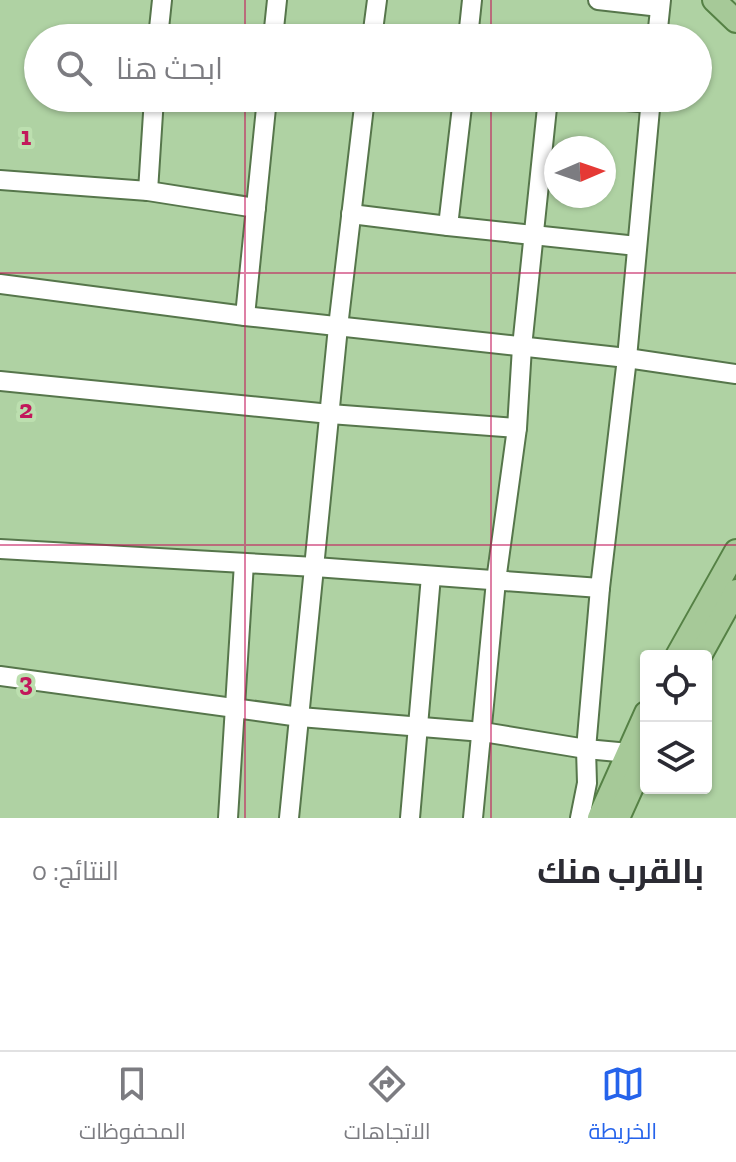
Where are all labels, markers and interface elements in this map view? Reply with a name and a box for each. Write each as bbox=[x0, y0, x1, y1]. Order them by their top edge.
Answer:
search box bbox=[24, 24, 712, 112]
icon: search bbox=[52, 46, 96, 90]
text: ابحث هنا bbox=[116, 51, 223, 87]
text: 1 bbox=[21, 120, 32, 152]
north arrow bbox=[544, 136, 616, 208]
text: 2 bbox=[19, 393, 33, 425]
map controls bbox=[640, 650, 712, 794]
button: locate bbox=[640, 650, 712, 722]
text: 3 bbox=[19, 666, 33, 698]
button: layers bbox=[640, 722, 712, 794]
text: بالقرب منك bbox=[537, 851, 704, 892]
text: النتائج: 0 bbox=[32, 855, 119, 887]
tab: المحفوظات bbox=[79, 1062, 186, 1152]
tab: الاتجاهات bbox=[344, 1062, 431, 1152]
tab: الخريطة bbox=[588, 1062, 657, 1152]

